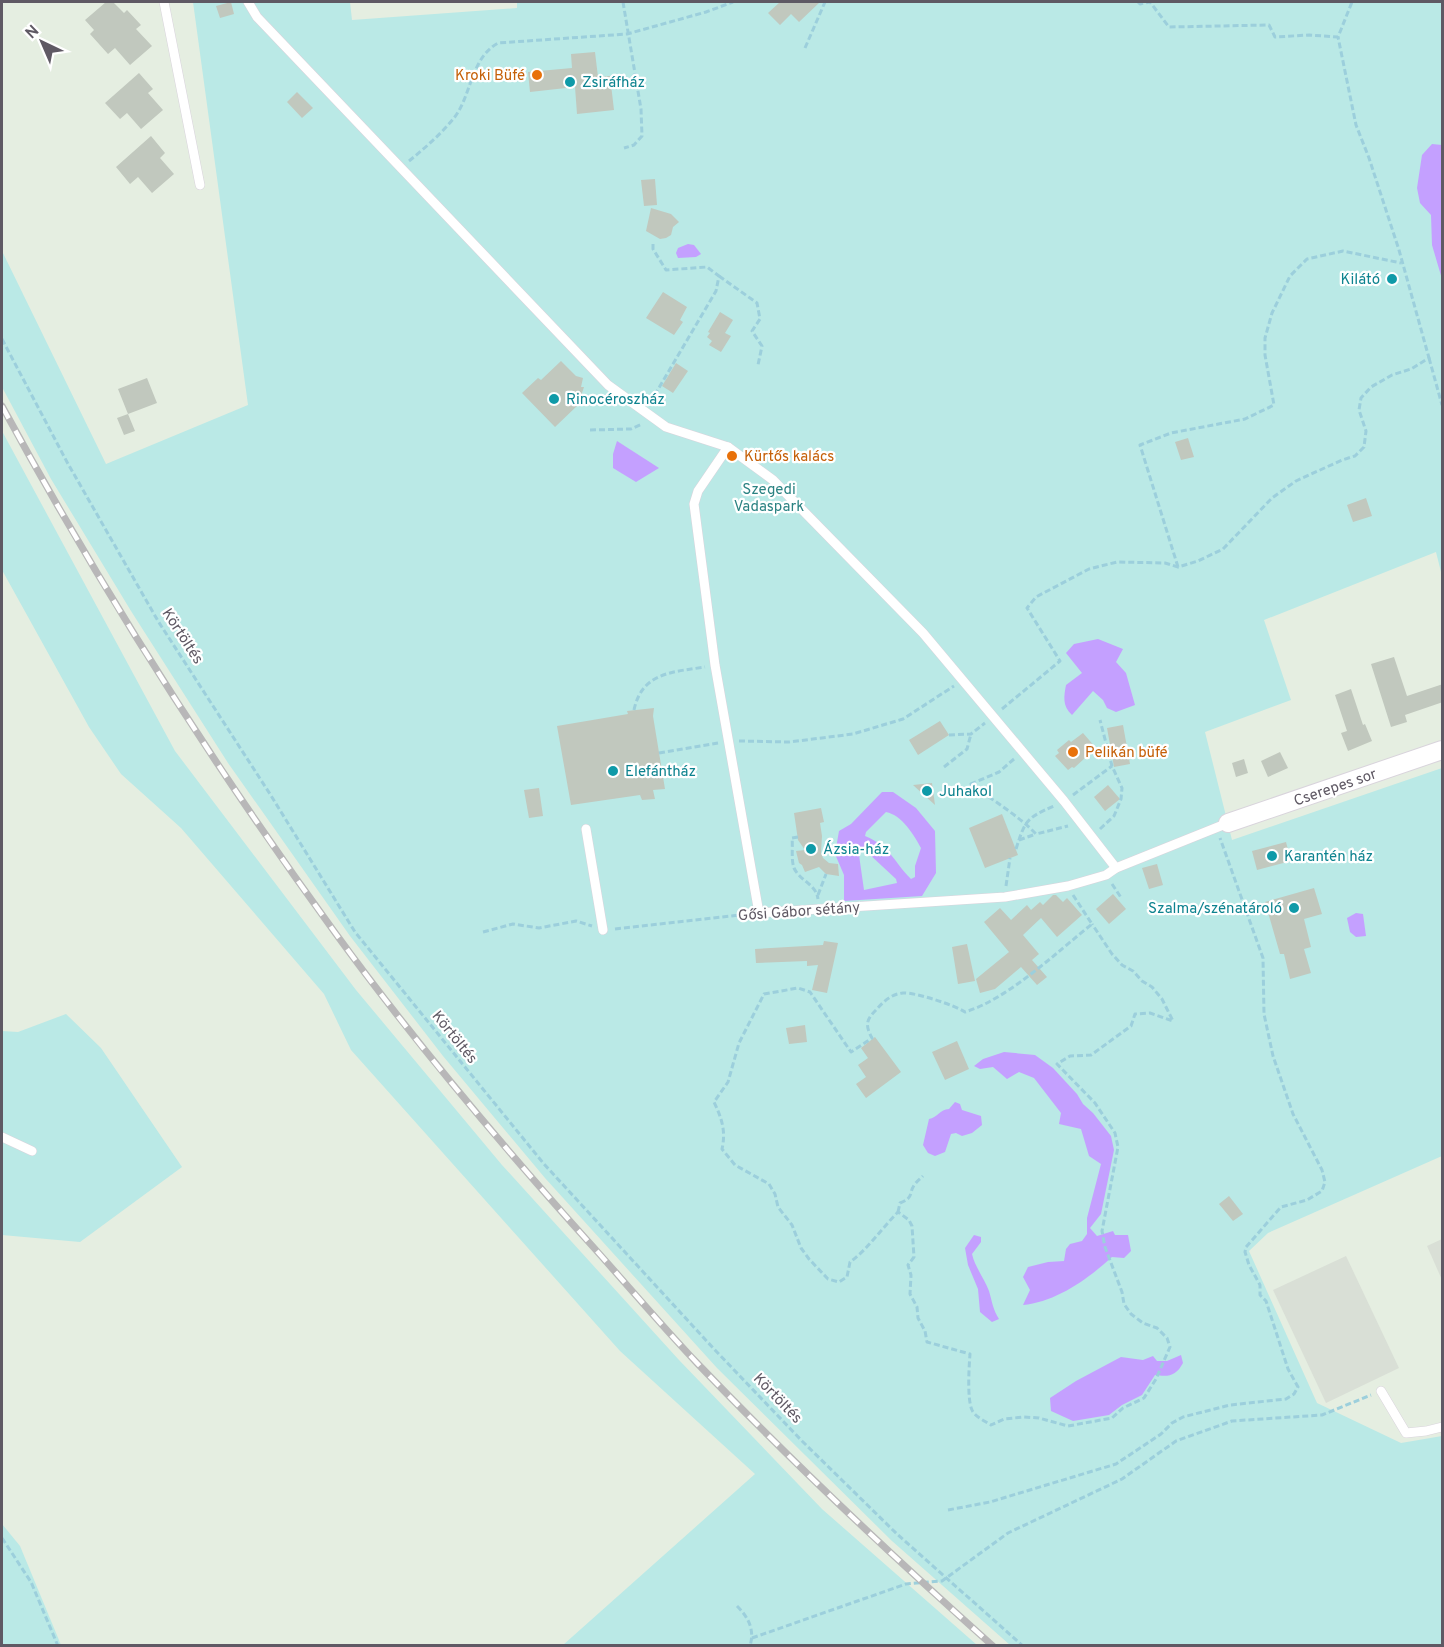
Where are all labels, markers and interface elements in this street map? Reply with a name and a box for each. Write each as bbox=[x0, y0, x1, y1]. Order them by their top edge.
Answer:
north arrow bbox=[12, 12, 72, 72]
text: N bbox=[22, 21, 44, 44]
place label: Kroki Büfé bbox=[455, 67, 525, 86]
marker: Kroki Büfé bbox=[530, 68, 544, 82]
place label: Zsiráfház bbox=[582, 74, 645, 93]
marker: Zsiráfház bbox=[563, 75, 577, 89]
place label: Kilátó bbox=[1341, 271, 1380, 290]
marker: Kilátó bbox=[1385, 272, 1399, 286]
place label: Rinocéroszház bbox=[566, 391, 665, 410]
marker: Rinocéroszház bbox=[547, 392, 561, 406]
place label: Kürtős kalács bbox=[744, 448, 834, 467]
marker: Kürtős kalács bbox=[725, 449, 739, 463]
park label: Szegedi Vadaspark bbox=[734, 481, 804, 517]
street label: Körtöltés bbox=[157, 605, 207, 668]
place label: Pelikán büfé bbox=[1085, 744, 1168, 763]
marker: Pelikán büfé bbox=[1066, 745, 1080, 759]
place label: Elefántház bbox=[625, 763, 696, 782]
marker: Elefántház bbox=[606, 764, 620, 778]
street label: Cserepes sor bbox=[1291, 765, 1380, 811]
place label: Juhakol bbox=[939, 783, 992, 802]
marker: Juhakol bbox=[920, 784, 934, 798]
place label: Ázsia-ház bbox=[823, 840, 889, 860]
marker: Ázsia-ház bbox=[804, 842, 818, 856]
place label: Karantén ház bbox=[1284, 848, 1373, 867]
marker: Karantén ház bbox=[1265, 849, 1279, 863]
street label: Gősi Gábor sétány bbox=[737, 899, 861, 926]
place label: Szalma/szénatároló bbox=[1148, 900, 1282, 919]
marker: Szalma/szénatároló bbox=[1287, 901, 1301, 915]
street label: Körtöltés bbox=[427, 1008, 481, 1068]
street label: Körtöltés bbox=[748, 1370, 805, 1428]

